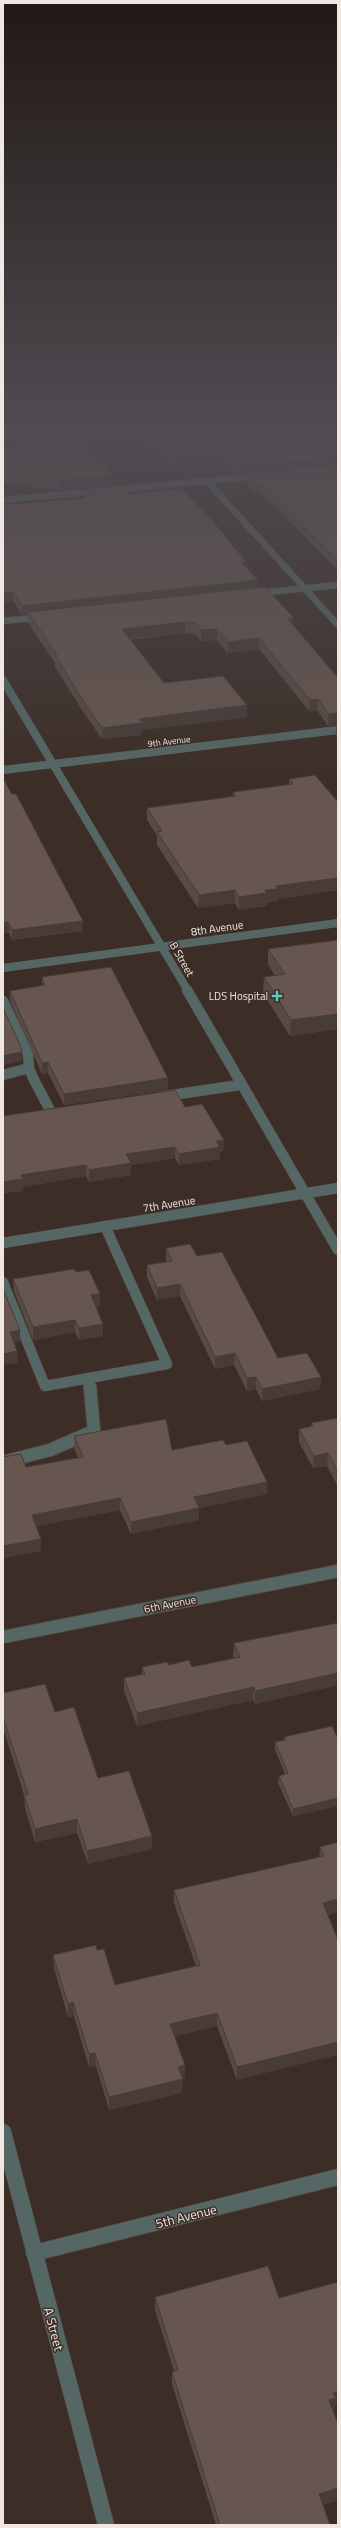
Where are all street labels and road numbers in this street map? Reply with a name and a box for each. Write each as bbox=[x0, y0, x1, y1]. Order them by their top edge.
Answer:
street label: 9th Avenue bbox=[147, 732, 192, 750]
street label: 8th Avenue bbox=[190, 916, 245, 940]
street label: B Street bbox=[166, 939, 198, 979]
street label: 7th Avenue bbox=[142, 1192, 197, 1216]
street label: 6th Avenue bbox=[143, 1591, 198, 1617]
street label: 5th Avenue bbox=[153, 2199, 219, 2233]
street label: A Street bbox=[39, 2305, 69, 2353]

